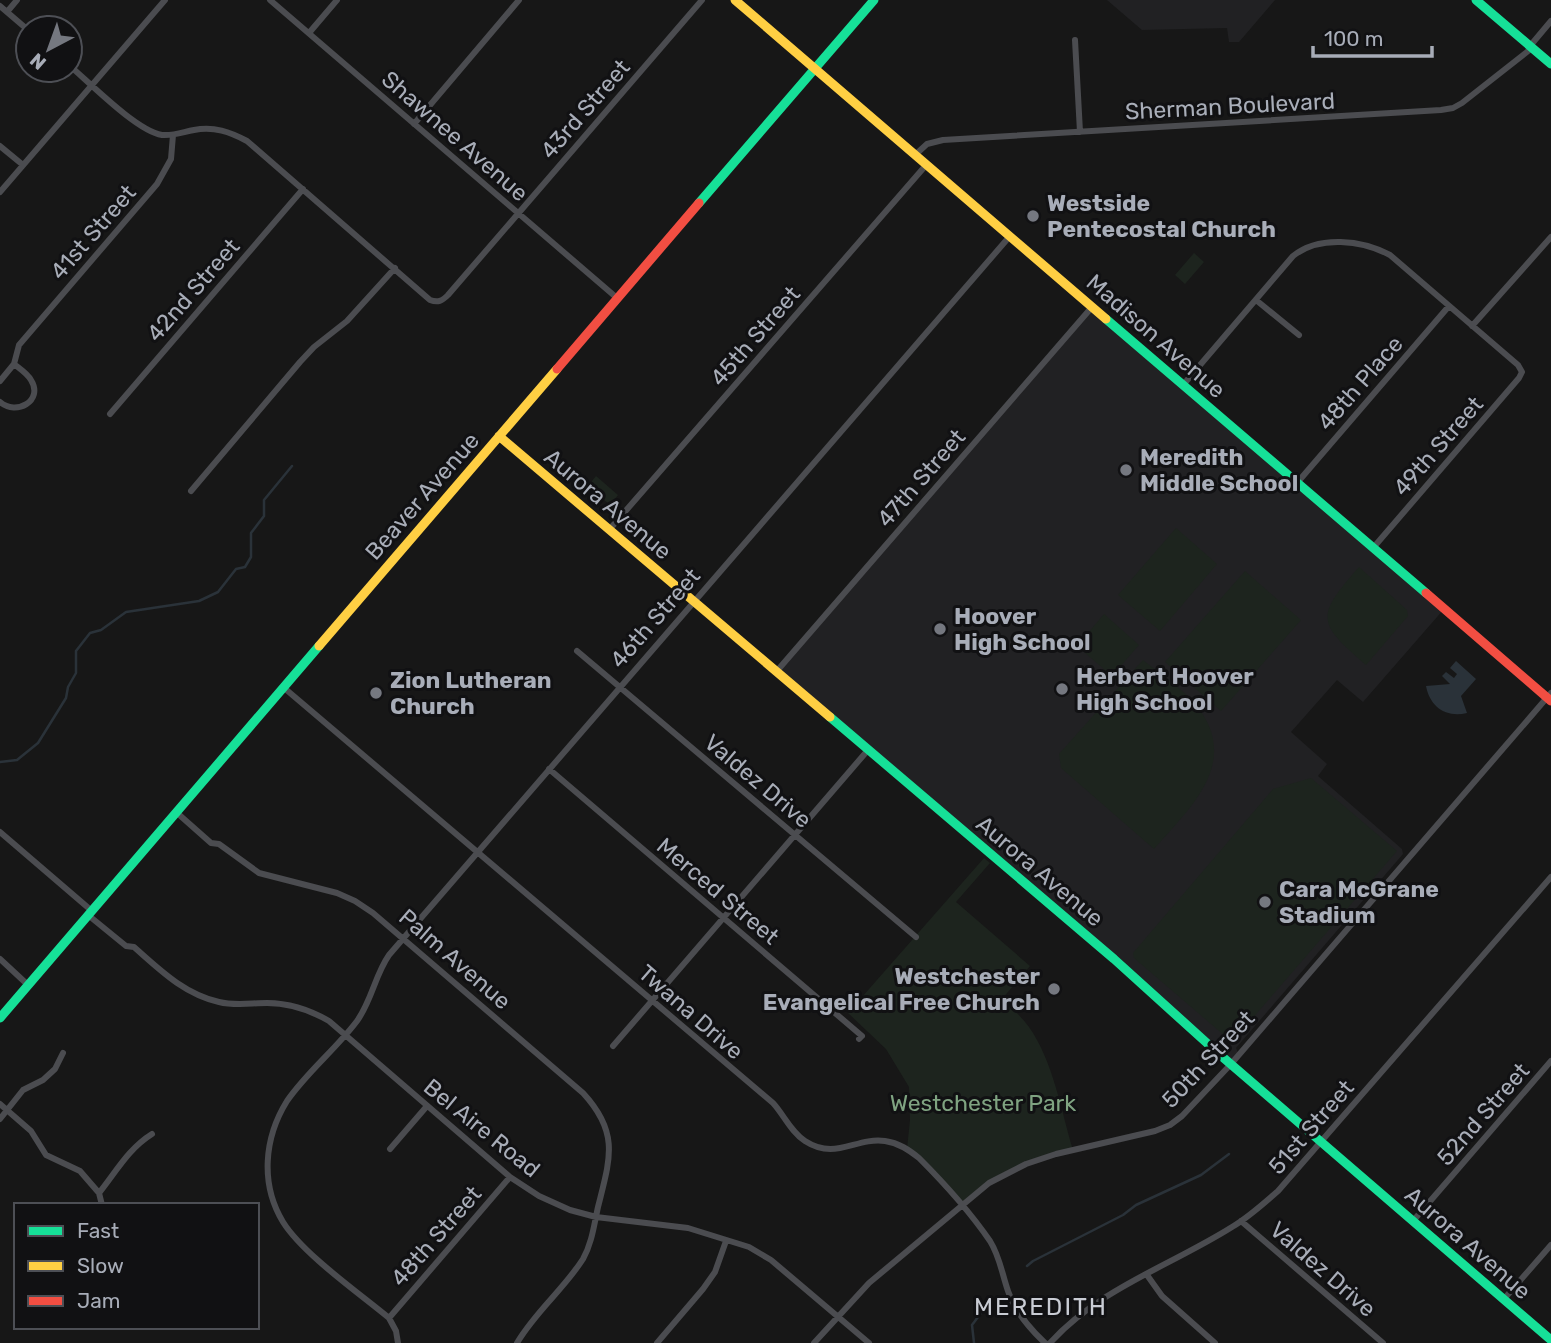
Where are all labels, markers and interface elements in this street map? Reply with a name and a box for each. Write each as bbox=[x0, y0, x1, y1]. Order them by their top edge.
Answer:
north arrow bbox=[14, 14, 84, 84]
scale bar bbox=[1313, 14, 1432, 58]
text: 100 m bbox=[1324, 26, 1383, 51]
text: N bbox=[25, 48, 51, 75]
street label: 43rd Street bbox=[534, 54, 636, 164]
street label: Shawnee Avenue bbox=[376, 65, 534, 207]
street label: Sherman Boulevard bbox=[1124, 87, 1336, 125]
street label: 41st Street bbox=[44, 179, 142, 285]
place label: Westside Pentecostal Church bbox=[1047, 189, 1276, 243]
marker: Westside Pentecostal Church bbox=[1025, 208, 1041, 224]
street label: 42nd Street bbox=[141, 233, 245, 347]
street label: Madison Avenue bbox=[1081, 268, 1231, 404]
street label: 45th Street bbox=[704, 280, 806, 392]
street label: 48th Place bbox=[1311, 330, 1409, 436]
street label: 49th Street bbox=[1387, 390, 1489, 502]
street label: 47th Street bbox=[871, 423, 971, 533]
street label: Beaver Avenue bbox=[359, 427, 485, 565]
street label: Aurora Avenue bbox=[539, 443, 677, 565]
place label: Meredith Middle School bbox=[1140, 443, 1298, 497]
marker: Meredith Middle School bbox=[1118, 462, 1134, 478]
street label: 46th Street bbox=[604, 562, 706, 674]
place label: Hoover High School bbox=[954, 602, 1091, 656]
marker: Hoover High School bbox=[932, 621, 948, 637]
place label: Herbert Hoover High School bbox=[1076, 662, 1254, 716]
place label: Zion Lutheran Church bbox=[390, 666, 552, 720]
marker: Herbert Hoover High School bbox=[1054, 681, 1070, 697]
marker: Zion Lutheran Church bbox=[368, 685, 384, 701]
street label: Valdez Drive bbox=[699, 728, 817, 834]
street label: Aurora Avenue bbox=[971, 810, 1109, 932]
street label: Merced Street bbox=[651, 832, 785, 950]
place label: Cara McGrane Stadium bbox=[1279, 875, 1439, 929]
marker: Cara McGrane Stadium bbox=[1257, 894, 1273, 910]
street label: Palm Avenue bbox=[393, 903, 517, 1015]
street label: Twana Drive bbox=[633, 959, 749, 1065]
place label: Westchester Evangelical Free Church bbox=[763, 962, 1041, 1016]
marker: Westchester Evangelical Free Church bbox=[1046, 981, 1062, 997]
street label: 50th Street bbox=[1156, 1004, 1260, 1114]
street label: 52nd Street bbox=[1431, 1057, 1535, 1171]
street label: Bel Aire Road bbox=[418, 1073, 546, 1183]
street label: 51st Street bbox=[1262, 1074, 1360, 1180]
park label: Westchester Park bbox=[890, 1089, 1076, 1117]
street label: 48th Street bbox=[385, 1180, 487, 1292]
street label: Aurora Avenue bbox=[1399, 1181, 1537, 1305]
legend bbox=[14, 1203, 259, 1329]
street label: Valdez Drive bbox=[1264, 1215, 1382, 1323]
text: Fast bbox=[77, 1218, 119, 1243]
text: Slow bbox=[77, 1253, 124, 1278]
text: Jam bbox=[77, 1288, 121, 1313]
district label: MEREDITH bbox=[974, 1293, 1108, 1321]

